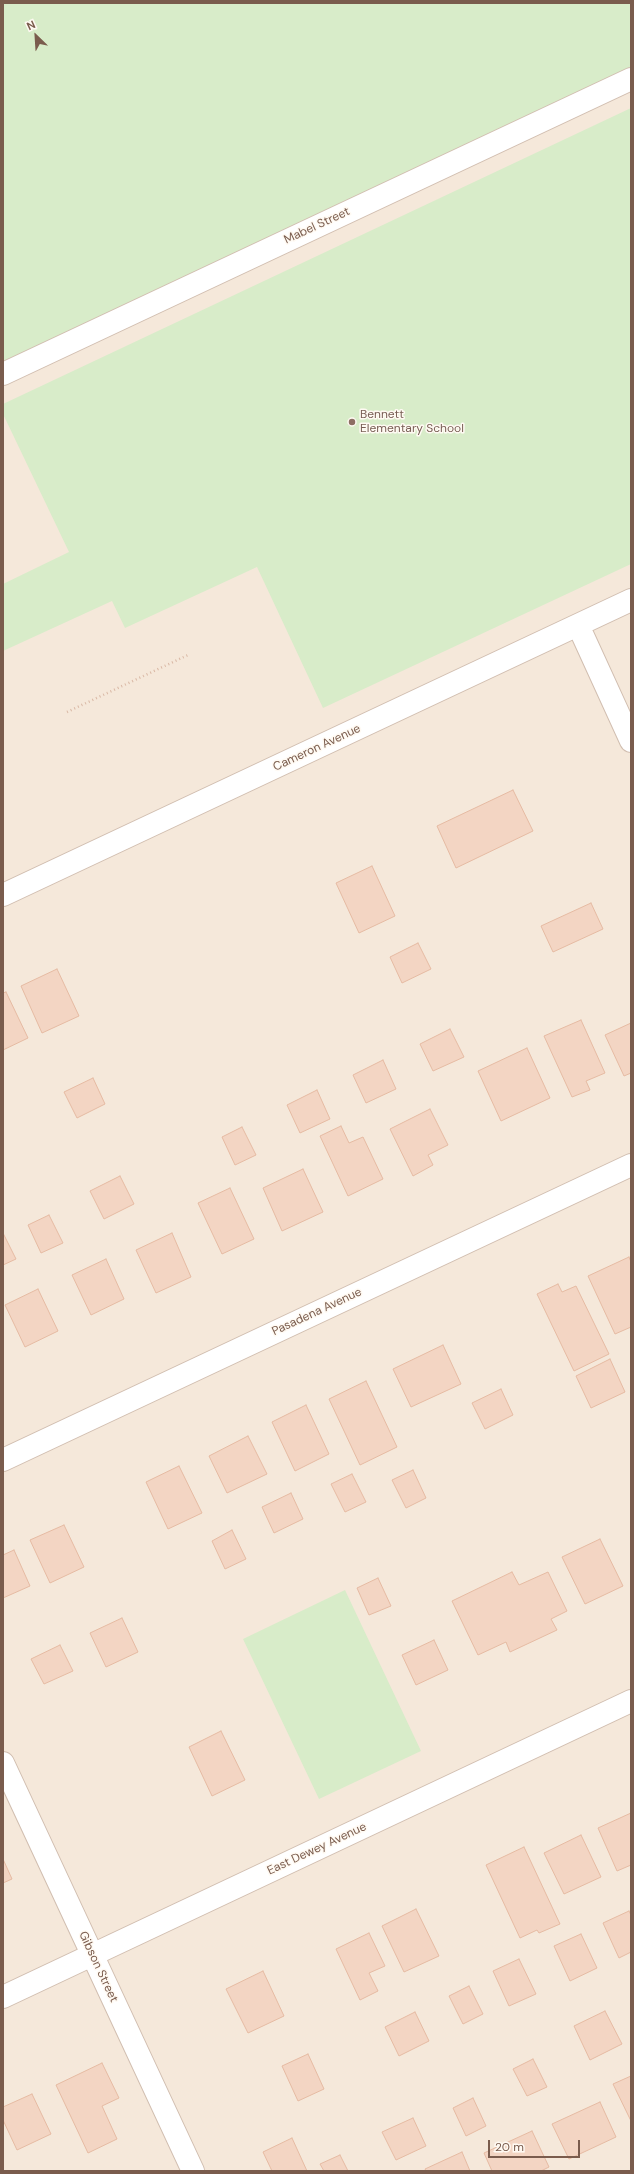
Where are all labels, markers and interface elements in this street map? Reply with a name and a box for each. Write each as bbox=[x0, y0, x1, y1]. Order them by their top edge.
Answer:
north arrow bbox=[16, 16, 56, 56]
text: N bbox=[24, 17, 38, 33]
street label: Mabel Street bbox=[282, 205, 352, 247]
place label: Bennett Elementary School bbox=[360, 408, 464, 436]
marker: Bennett Elementary School bbox=[347, 417, 357, 427]
street label: Cameron Avenue bbox=[271, 721, 363, 775]
street label: Pasadena Avenue bbox=[270, 1285, 364, 1339]
street label: East Dewey Avenue bbox=[265, 1820, 369, 1878]
street label: Gibson Street bbox=[75, 1929, 121, 2005]
scale bar bbox=[490, 2132, 582, 2158]
text: 20 m bbox=[495, 2139, 524, 2155]

